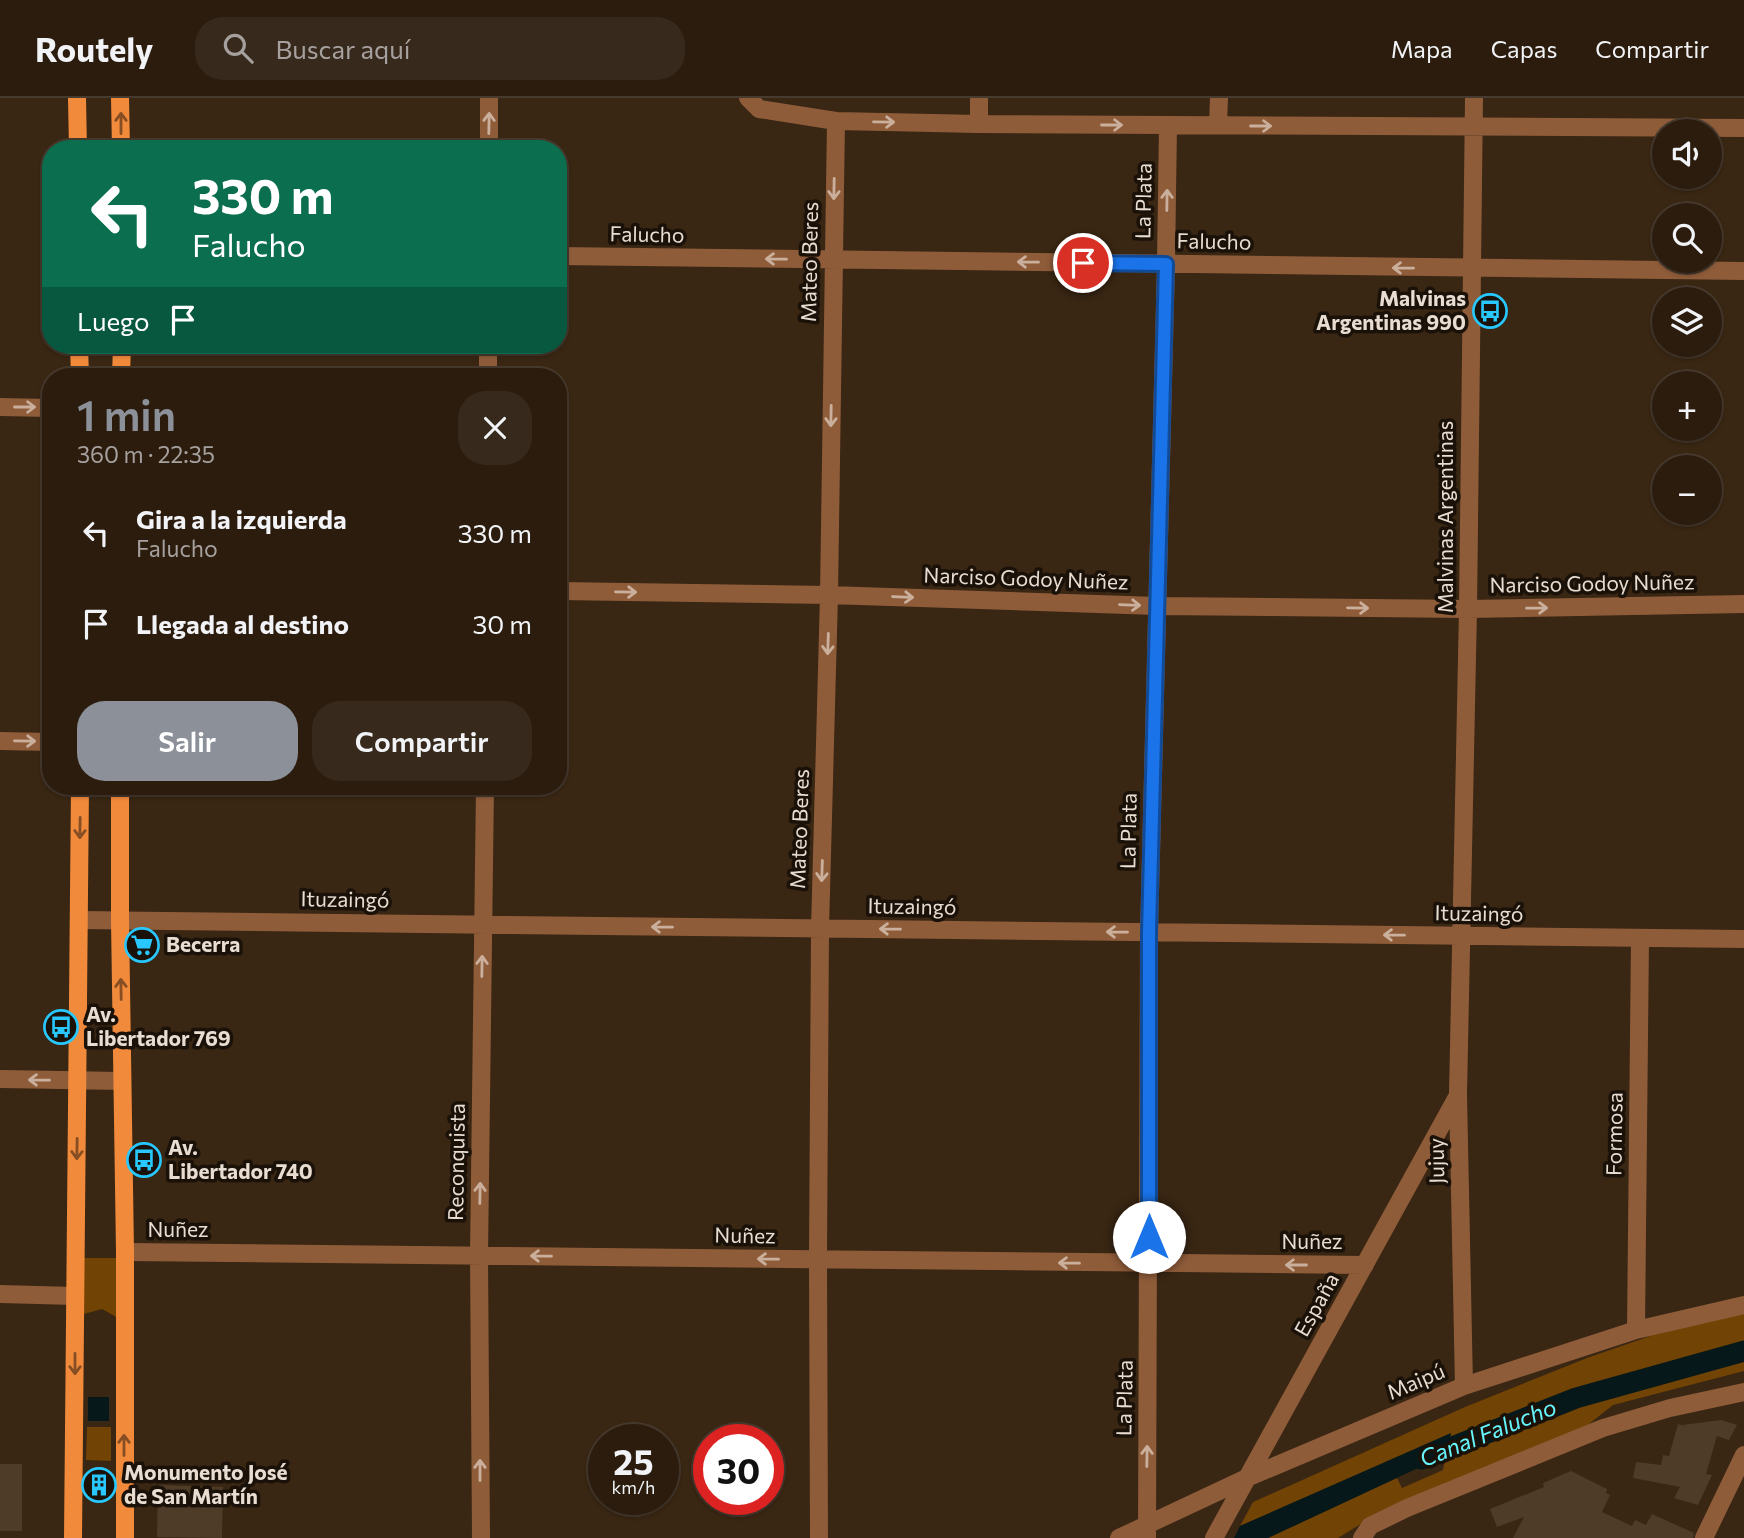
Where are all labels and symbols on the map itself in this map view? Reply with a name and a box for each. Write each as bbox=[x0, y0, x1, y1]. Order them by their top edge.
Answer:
one-way arrow bbox=[114, 112, 128, 135]
one-way arrow bbox=[482, 112, 496, 135]
one-way arrow bbox=[872, 115, 895, 128]
one-way arrow bbox=[1100, 118, 1123, 131]
one-way arrow bbox=[1249, 119, 1272, 132]
street label: La Plata bbox=[1129, 163, 1156, 239]
one-way arrow bbox=[828, 177, 841, 200]
one-way arrow bbox=[1160, 189, 1174, 212]
street label: Mateo Beres bbox=[795, 202, 822, 322]
street label: Falucho bbox=[609, 220, 685, 247]
street label: Falucho bbox=[1176, 227, 1252, 254]
pin bbox=[1053, 233, 1113, 293]
one-way arrow bbox=[765, 252, 788, 266]
one-way arrow bbox=[1017, 256, 1040, 269]
one-way arrow bbox=[1391, 261, 1414, 275]
place label: Malvinas Argentinas 990 bbox=[1316, 285, 1466, 334]
bus stop icon: Malvinas Argentinas 990 bbox=[1471, 292, 1509, 330]
one-way arrow bbox=[14, 400, 37, 414]
one-way arrow bbox=[824, 404, 838, 427]
street label: Malvinas Argentinas bbox=[1432, 421, 1457, 613]
street label: Narciso Godoy Nuñez bbox=[923, 561, 1129, 594]
street label: Narciso Godoy Nuñez bbox=[1489, 568, 1695, 597]
one-way arrow bbox=[615, 585, 638, 599]
one-way arrow bbox=[891, 591, 914, 604]
one-way arrow bbox=[1119, 599, 1142, 612]
one-way arrow bbox=[1346, 601, 1369, 615]
one-way arrow bbox=[1525, 601, 1548, 615]
one-way arrow bbox=[821, 632, 835, 655]
one-way arrow bbox=[14, 734, 37, 748]
street label: Mateo Beres bbox=[784, 768, 813, 889]
street label: La Plata bbox=[1114, 793, 1141, 869]
one-way arrow bbox=[73, 817, 87, 840]
one-way arrow bbox=[815, 859, 829, 882]
street label: Ituzaingó bbox=[300, 885, 390, 912]
street label: Ituzaingó bbox=[867, 892, 957, 919]
street label: Ituzaingó bbox=[1434, 899, 1524, 926]
one-way arrow bbox=[651, 920, 674, 934]
one-way arrow bbox=[878, 923, 901, 936]
one-way arrow bbox=[1106, 925, 1129, 939]
supermarket icon: Becerra bbox=[123, 926, 161, 964]
one-way arrow bbox=[1382, 928, 1405, 942]
place label: Becerra bbox=[166, 931, 240, 956]
one-way arrow bbox=[475, 955, 489, 978]
one-way arrow bbox=[114, 977, 127, 1000]
place label: Av. Libertador 769 bbox=[86, 1001, 231, 1050]
bus stop icon: Av. Libertador 769 bbox=[42, 1008, 80, 1046]
one-way arrow bbox=[28, 1073, 51, 1086]
street label: Formosa bbox=[1600, 1092, 1627, 1176]
street label: Reconquista bbox=[442, 1103, 469, 1221]
place label: Av. Libertador 740 bbox=[168, 1134, 313, 1183]
one-way arrow bbox=[71, 1137, 84, 1160]
street label: Jujuy bbox=[1423, 1138, 1448, 1184]
bus stop icon: Av. Libertador 740 bbox=[125, 1141, 163, 1179]
one-way arrow bbox=[473, 1182, 487, 1205]
position arrow bbox=[1112, 1200, 1186, 1274]
street label: Nuñez bbox=[147, 1216, 209, 1241]
street label: Nuñez bbox=[714, 1221, 776, 1248]
street label: Nuñez bbox=[1281, 1228, 1343, 1253]
one-way arrow bbox=[529, 1249, 552, 1263]
one-way arrow bbox=[757, 1252, 780, 1265]
one-way arrow bbox=[1058, 1256, 1081, 1270]
one-way arrow bbox=[1285, 1258, 1308, 1272]
street label: España bbox=[1288, 1268, 1343, 1340]
one-way arrow bbox=[68, 1353, 82, 1376]
street label: Maipú bbox=[1383, 1357, 1448, 1404]
street label: La Plata bbox=[1110, 1360, 1137, 1436]
water label: Canal Falucho bbox=[1415, 1392, 1560, 1472]
speed limit sign: 30 bbox=[693, 1424, 784, 1515]
one-way arrow bbox=[117, 1434, 131, 1457]
one-way arrow bbox=[1140, 1445, 1154, 1468]
place label: Monumento José de San Martín bbox=[124, 1459, 288, 1508]
one-way arrow bbox=[474, 1459, 487, 1482]
building icon: Monumento José de San Martín bbox=[80, 1466, 118, 1504]

